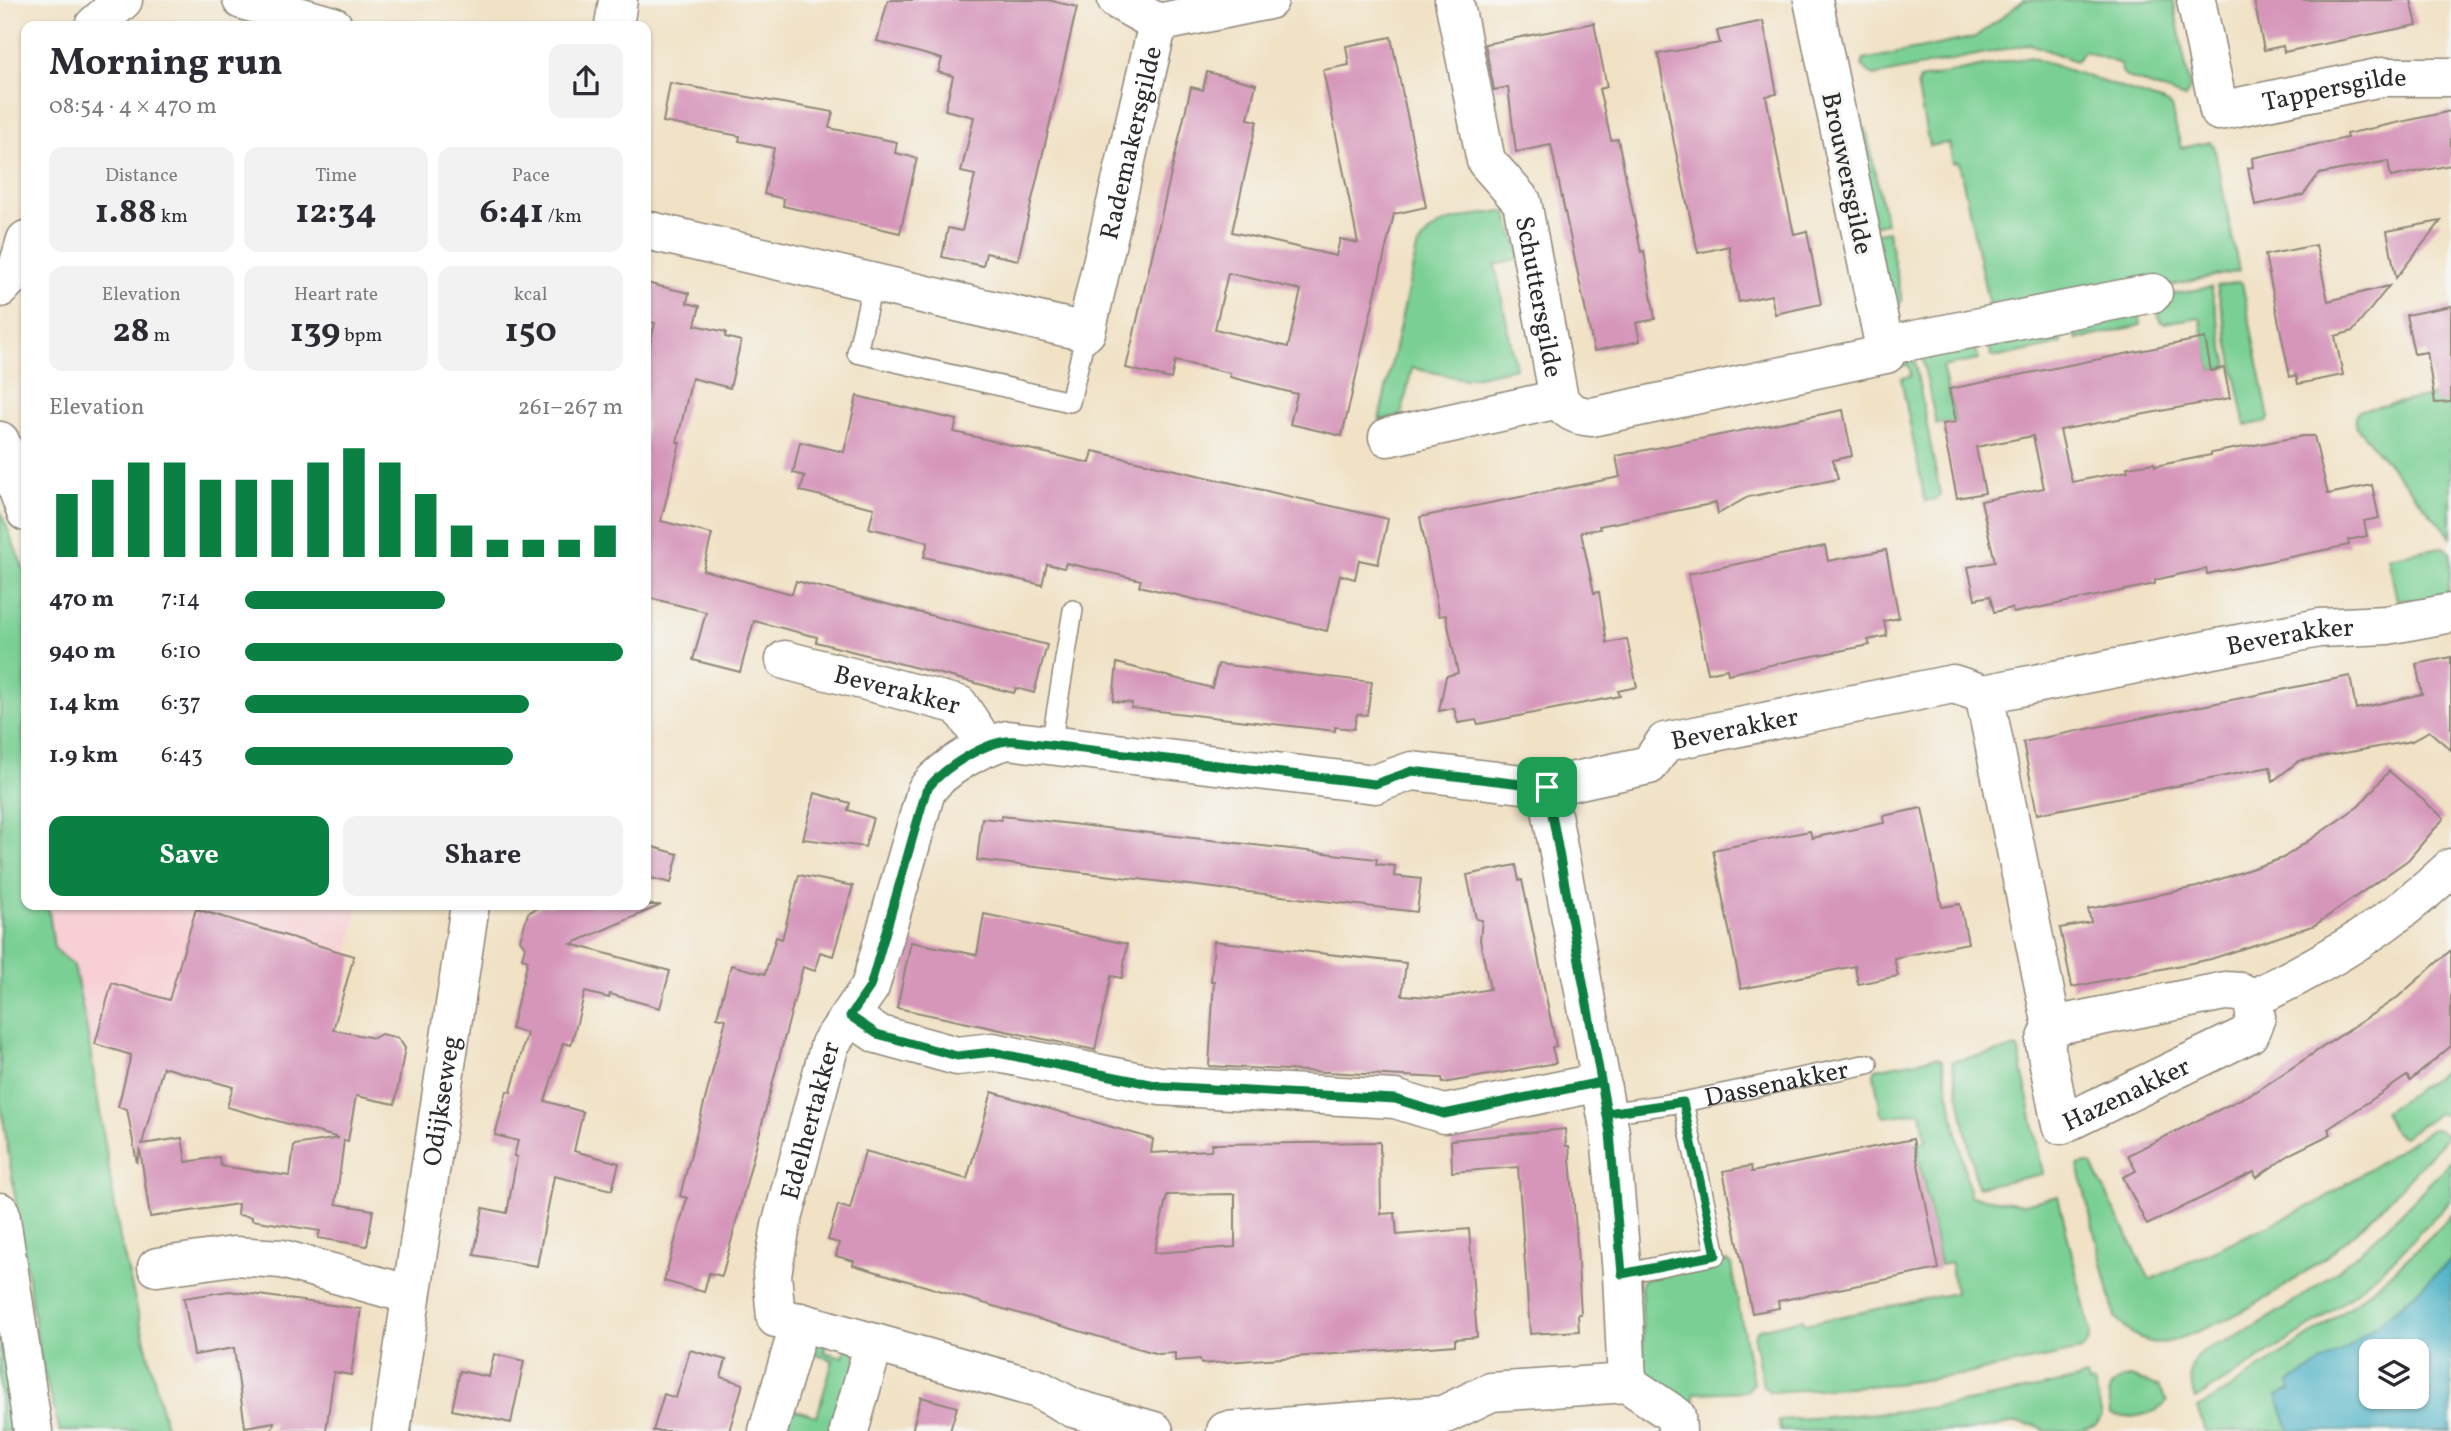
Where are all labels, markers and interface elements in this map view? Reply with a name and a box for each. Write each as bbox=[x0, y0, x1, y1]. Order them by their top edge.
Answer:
text: Morning run bbox=[49, 38, 283, 91]
street label: Rademakersgilde bbox=[1092, 43, 1172, 244]
button: share bbox=[549, 44, 623, 118]
street label: Tappersgilde bbox=[2259, 61, 2406, 122]
street label: Brouwersgilde bbox=[1811, 89, 1881, 258]
text: 08:54 · 4 × 470 m bbox=[49, 91, 217, 123]
text: Distance bbox=[105, 163, 178, 189]
text: Time bbox=[315, 163, 357, 189]
text: Pace bbox=[512, 163, 550, 189]
text: 1.88 bbox=[95, 189, 157, 237]
text: 12:34 bbox=[295, 189, 377, 237]
text: 6:41 bbox=[479, 189, 544, 237]
text: km bbox=[157, 204, 188, 230]
text: /km bbox=[544, 204, 582, 230]
street label: Schuttersgilde bbox=[1505, 213, 1571, 381]
text: Elevation bbox=[102, 282, 181, 308]
text: Heart rate bbox=[294, 282, 378, 308]
text: kcal bbox=[514, 282, 548, 308]
text: 28 bbox=[112, 308, 150, 356]
text: 139 bbox=[290, 308, 340, 356]
text: 150 bbox=[505, 308, 557, 356]
text: m bbox=[150, 323, 170, 349]
text: bpm bbox=[340, 323, 382, 349]
text: Elevation bbox=[49, 392, 145, 424]
text: 261–267 m bbox=[518, 392, 623, 424]
text: 470 m bbox=[49, 584, 114, 616]
text: 7:14 bbox=[161, 584, 200, 616]
street label: Beverakker bbox=[2223, 610, 2355, 666]
text: 940 m bbox=[49, 636, 116, 668]
text: 6:10 bbox=[161, 636, 201, 668]
street label: Beverakker bbox=[830, 657, 964, 725]
text: 1.4 km bbox=[49, 688, 120, 720]
text: 6:37 bbox=[161, 688, 201, 720]
street label: Beverakker bbox=[1668, 700, 1802, 760]
text: 1.9 km bbox=[49, 740, 118, 772]
text: 6:43 bbox=[161, 740, 203, 772]
pin bbox=[1517, 757, 1577, 817]
icon: arrive bbox=[1528, 768, 1566, 806]
button: Save bbox=[49, 816, 329, 896]
button: Share bbox=[343, 816, 623, 896]
street label: Odijkseweg bbox=[415, 1033, 470, 1169]
street label: Edelhertakker bbox=[773, 1038, 850, 1204]
street label: Hazenakker bbox=[2057, 1049, 2197, 1141]
street label: Dassenakker bbox=[1701, 1052, 1852, 1117]
map controls bbox=[2359, 1339, 2429, 1409]
button: layers bbox=[2359, 1339, 2429, 1409]

